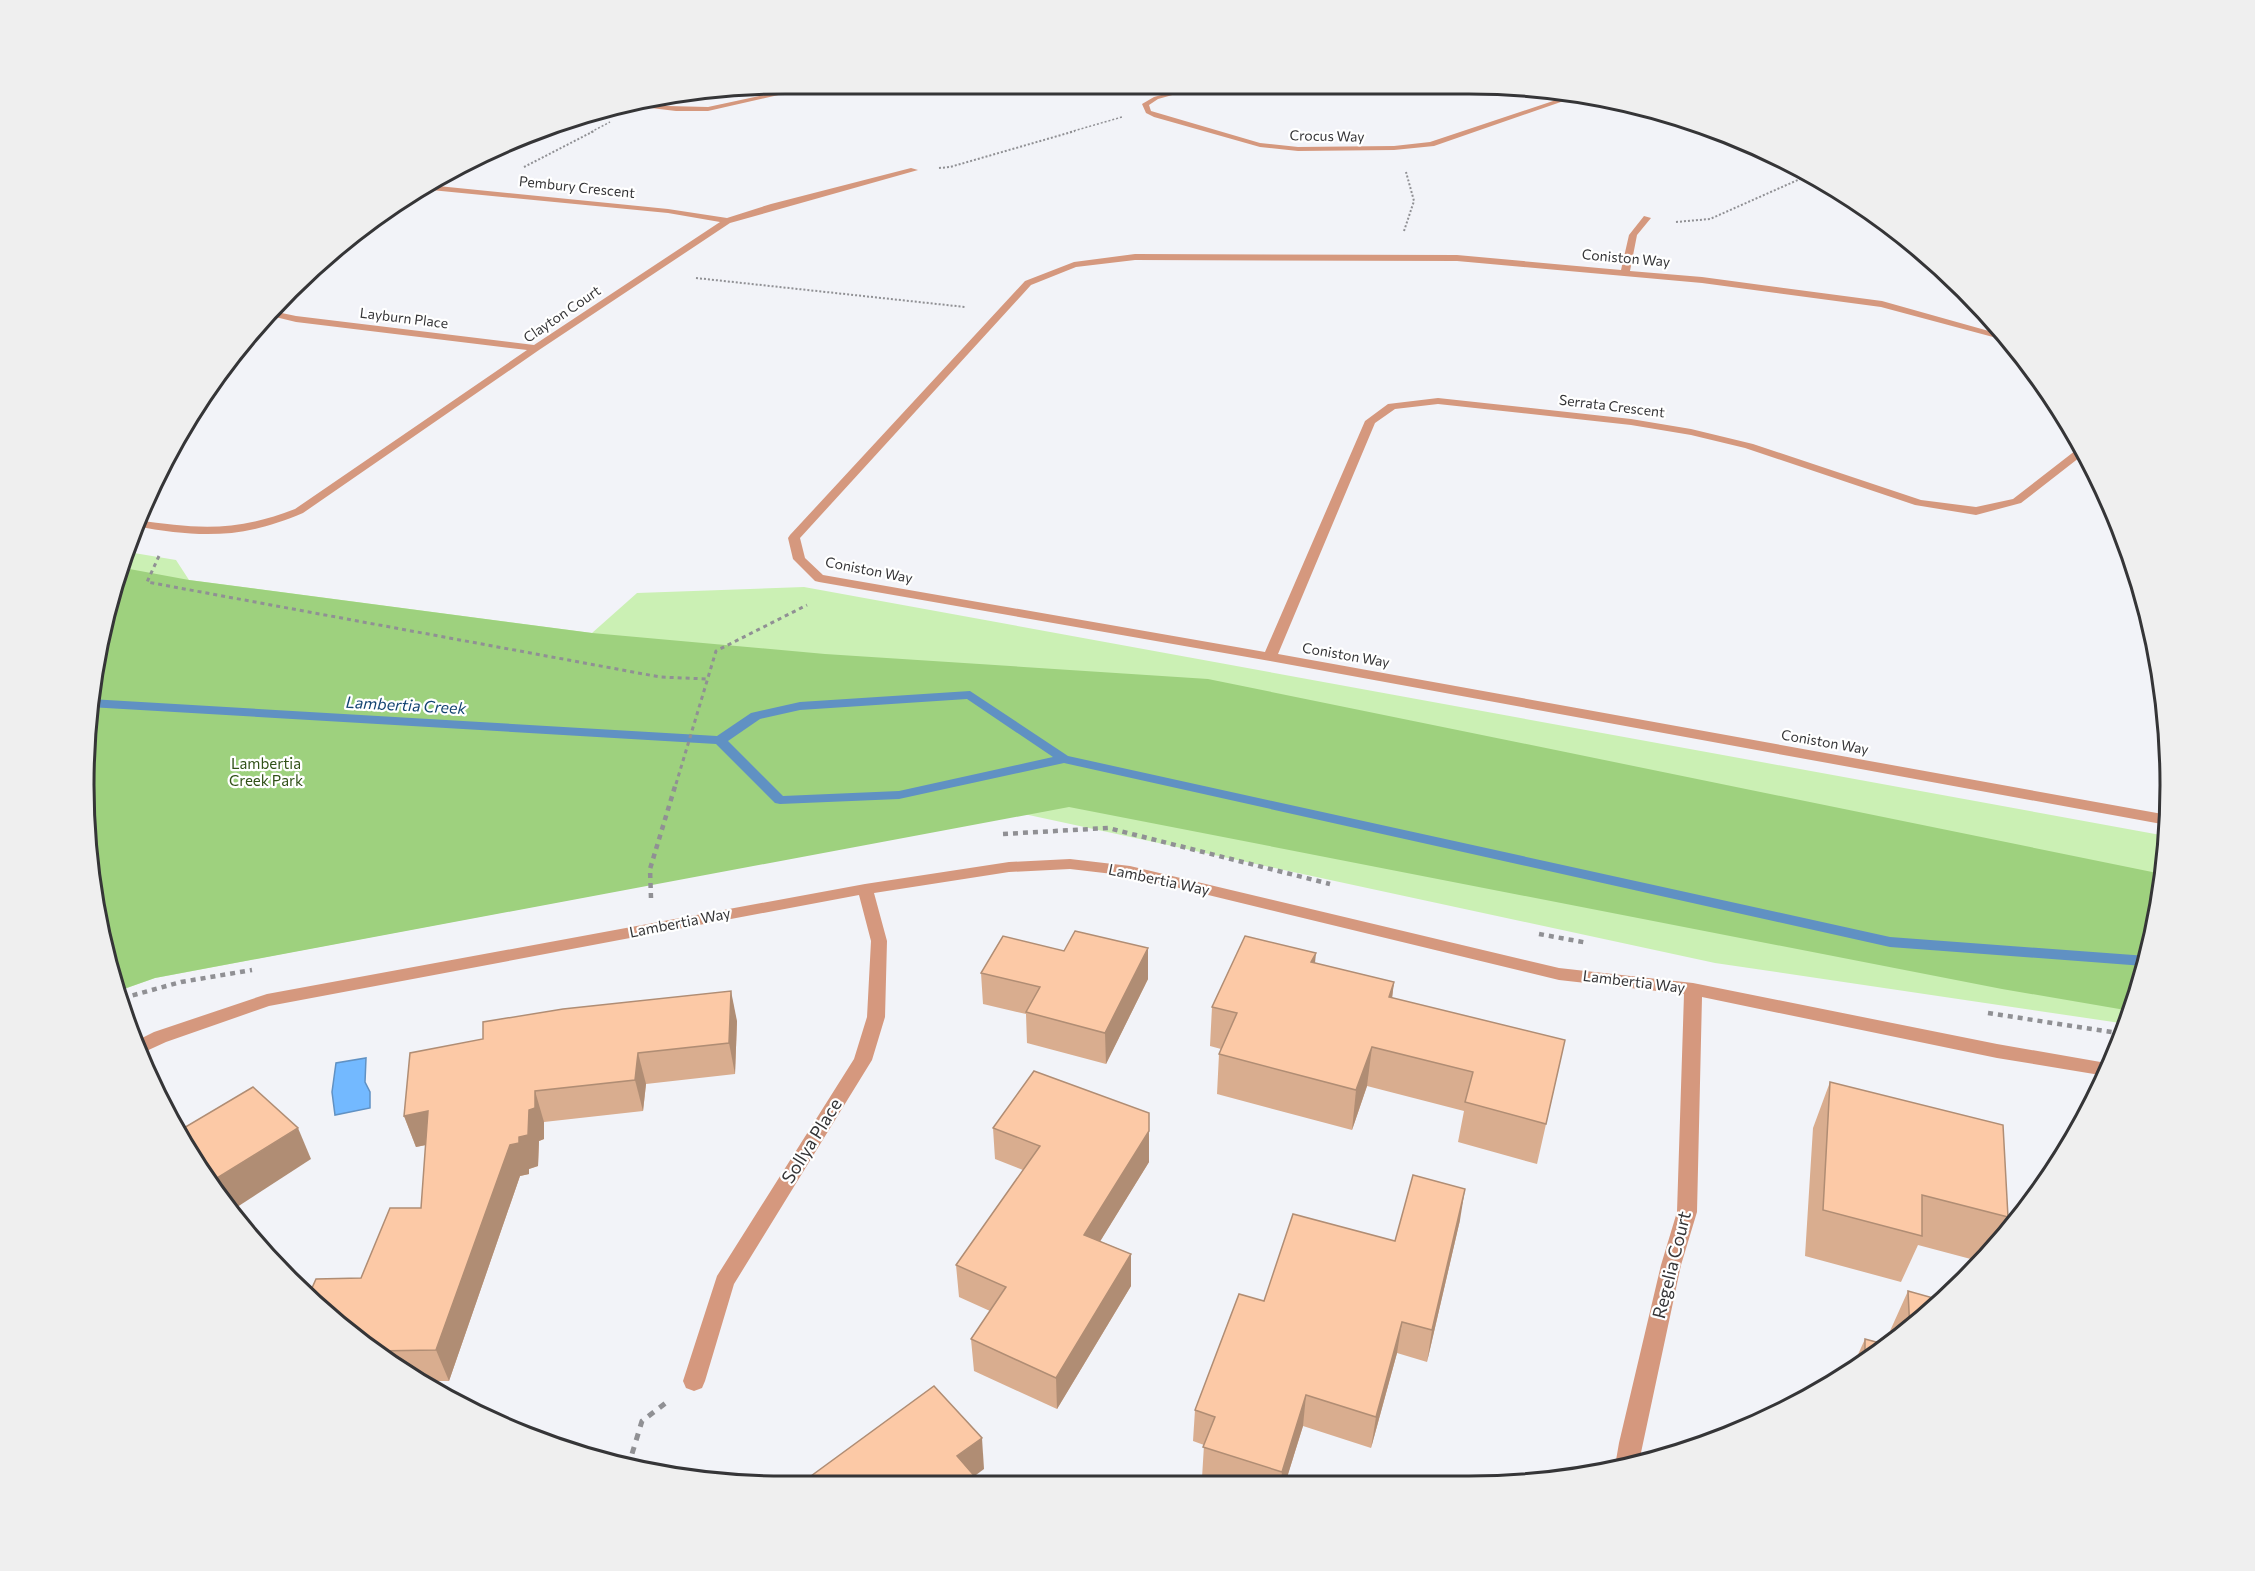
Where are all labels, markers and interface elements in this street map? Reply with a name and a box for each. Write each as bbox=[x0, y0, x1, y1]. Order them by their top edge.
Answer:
street label: Crocus Way bbox=[1289, 126, 1365, 145]
street label: Pembury Crescent bbox=[518, 172, 636, 201]
street label: Coniston Way bbox=[1581, 245, 1671, 270]
street label: Clayton Court bbox=[520, 281, 604, 346]
street label: Layburn Place bbox=[359, 304, 449, 331]
street label: Serrata Crescent bbox=[1558, 391, 1666, 420]
street label: Coniston Way bbox=[824, 553, 914, 586]
street label: Coniston Way bbox=[1301, 638, 1391, 671]
water label: Lambertia Creek bbox=[345, 692, 467, 717]
street label: Coniston Way bbox=[1780, 725, 1870, 758]
park label: Lambertia Creek Park bbox=[229, 754, 303, 789]
street label: Lambertia Way bbox=[1107, 860, 1212, 899]
street label: Lambertia Way bbox=[628, 903, 732, 941]
street label: Lambertia Way bbox=[1582, 966, 1687, 996]
street label: Sollya Place bbox=[776, 1094, 846, 1187]
street label: Regelia Court bbox=[1647, 1209, 1695, 1321]

